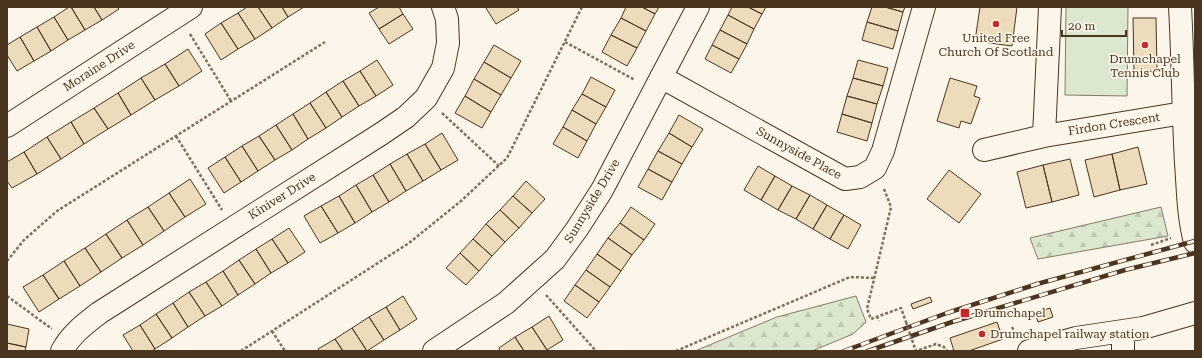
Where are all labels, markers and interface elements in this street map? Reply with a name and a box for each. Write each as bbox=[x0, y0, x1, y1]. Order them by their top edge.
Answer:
scale bar bbox=[1062, 12, 1126, 38]
marker: United Free Church Of Scotland bbox=[991, 19, 1001, 29]
text: 20 m bbox=[1068, 19, 1095, 33]
place label: United Free Church Of Scotland bbox=[938, 31, 1054, 59]
street label: Moraine Drive bbox=[61, 37, 138, 94]
marker: Drumchapel Tennis Club bbox=[1140, 40, 1150, 50]
place label: Drumchapel Tennis Club bbox=[1109, 52, 1181, 80]
street label: Firdon Crescent bbox=[1067, 110, 1161, 138]
street label: Sunnyside Place bbox=[754, 124, 844, 182]
street label: Sunnyside Drive bbox=[561, 156, 623, 246]
street label: Kiniver Drive bbox=[246, 170, 319, 222]
place label: Drumchapel bbox=[974, 306, 1046, 320]
marker: Drumchapel bbox=[959, 307, 971, 319]
place label: Drumchapel railway station bbox=[990, 327, 1150, 341]
marker: Drumchapel railway station bbox=[977, 329, 987, 339]

